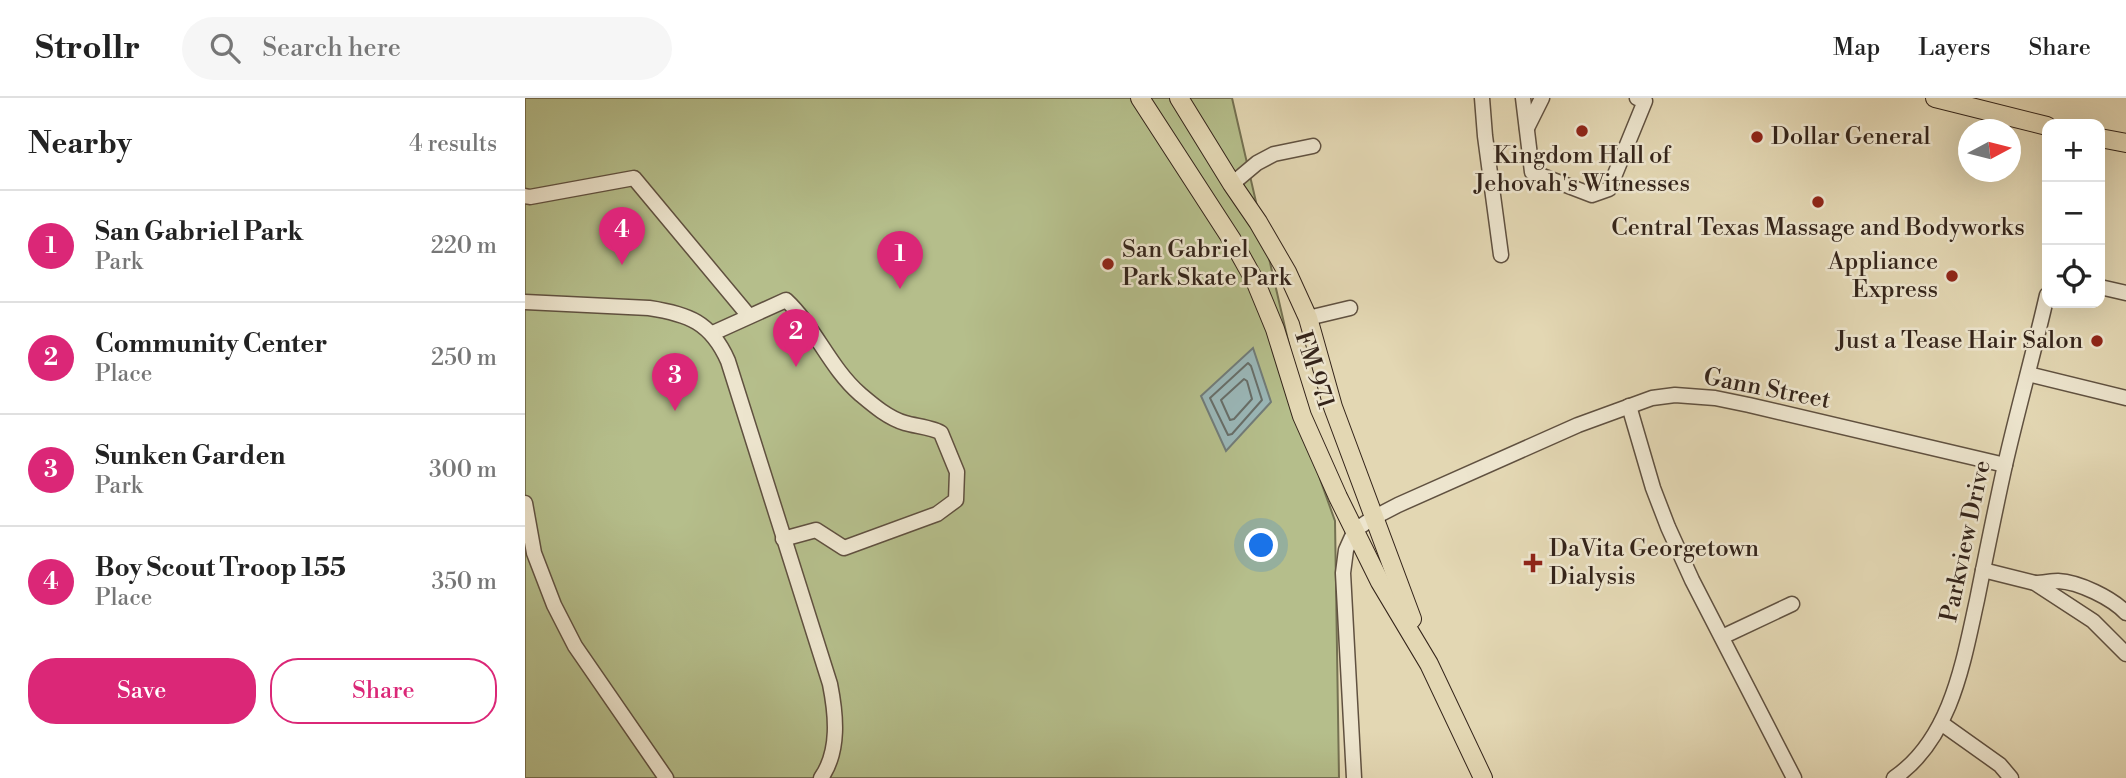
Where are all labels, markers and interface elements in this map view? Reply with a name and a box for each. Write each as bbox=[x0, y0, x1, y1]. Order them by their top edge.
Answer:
search box bbox=[182, 17, 672, 80]
text: Strollr bbox=[35, 28, 140, 69]
icon: search bbox=[206, 29, 244, 67]
text: Search here bbox=[262, 32, 401, 64]
text: Map bbox=[1833, 33, 1880, 63]
text: Layers bbox=[1918, 33, 1990, 63]
text: Share bbox=[2028, 33, 2091, 63]
north arrow bbox=[1958, 119, 2021, 182]
map controls bbox=[2042, 119, 2105, 308]
button: + bbox=[2042, 119, 2105, 182]
place label: Dollar General bbox=[1771, 122, 1931, 152]
marker: Kingdom Hall of Jehovah's Witnesses bbox=[1574, 123, 1590, 139]
text: Nearby bbox=[28, 125, 132, 163]
marker: Dollar General bbox=[1749, 129, 1765, 145]
text: 4 results bbox=[409, 130, 497, 158]
place label: Kingdom Hall of Jehovah's Witnesses bbox=[1473, 141, 1690, 199]
button: − bbox=[2042, 182, 2105, 245]
marker: Central Texas Massage and Bodyworks bbox=[1810, 194, 1826, 210]
pin: 4 bbox=[599, 207, 645, 265]
place label: Central Texas Massage and Bodyworks bbox=[1611, 213, 2025, 243]
text: San Gabriel Park bbox=[95, 216, 303, 248]
pin: 1 bbox=[877, 231, 923, 289]
text: 1 bbox=[45, 232, 57, 260]
text: 220 m bbox=[431, 232, 497, 260]
place label: San Gabriel Park Skate Park bbox=[1122, 235, 1293, 293]
button: locate bbox=[2042, 245, 2105, 308]
place label: Appliance Express bbox=[1827, 247, 1938, 305]
text: Park bbox=[95, 248, 143, 276]
marker: San Gabriel Park Skate Park bbox=[1100, 256, 1116, 272]
marker: Appliance Express bbox=[1944, 268, 1960, 284]
pin: 2 bbox=[773, 309, 819, 367]
place label: Just a Tease Hair Salon bbox=[1835, 326, 2083, 356]
street label: FM 971 bbox=[1287, 327, 1341, 413]
text: Community Center bbox=[95, 328, 327, 360]
marker: Just a Tease Hair Salon bbox=[2089, 333, 2105, 349]
text: 2 bbox=[44, 344, 58, 372]
text: 250 m bbox=[431, 344, 497, 372]
pin: 3 bbox=[652, 353, 698, 411]
text: Place bbox=[95, 360, 152, 388]
street label: Gann Street bbox=[1701, 362, 1833, 416]
text: Sunken Garden bbox=[95, 440, 285, 472]
text: 3 bbox=[44, 456, 58, 484]
text: 300 m bbox=[429, 456, 497, 484]
street label: Parkview Drive bbox=[1934, 457, 1998, 625]
text: Park bbox=[95, 472, 143, 500]
your location bbox=[1244, 528, 1278, 562]
place label: DaVita Georgetown Dialysis bbox=[1549, 534, 1759, 592]
text: Boy Scout Troop 155 bbox=[95, 552, 346, 584]
marker: DaVita Georgetown Dialysis bbox=[1523, 553, 1543, 573]
text: 4 bbox=[43, 568, 59, 596]
text: 350 m bbox=[431, 568, 497, 596]
text: Place bbox=[95, 584, 152, 612]
button: Save bbox=[28, 658, 256, 724]
button: Share bbox=[270, 658, 497, 724]

